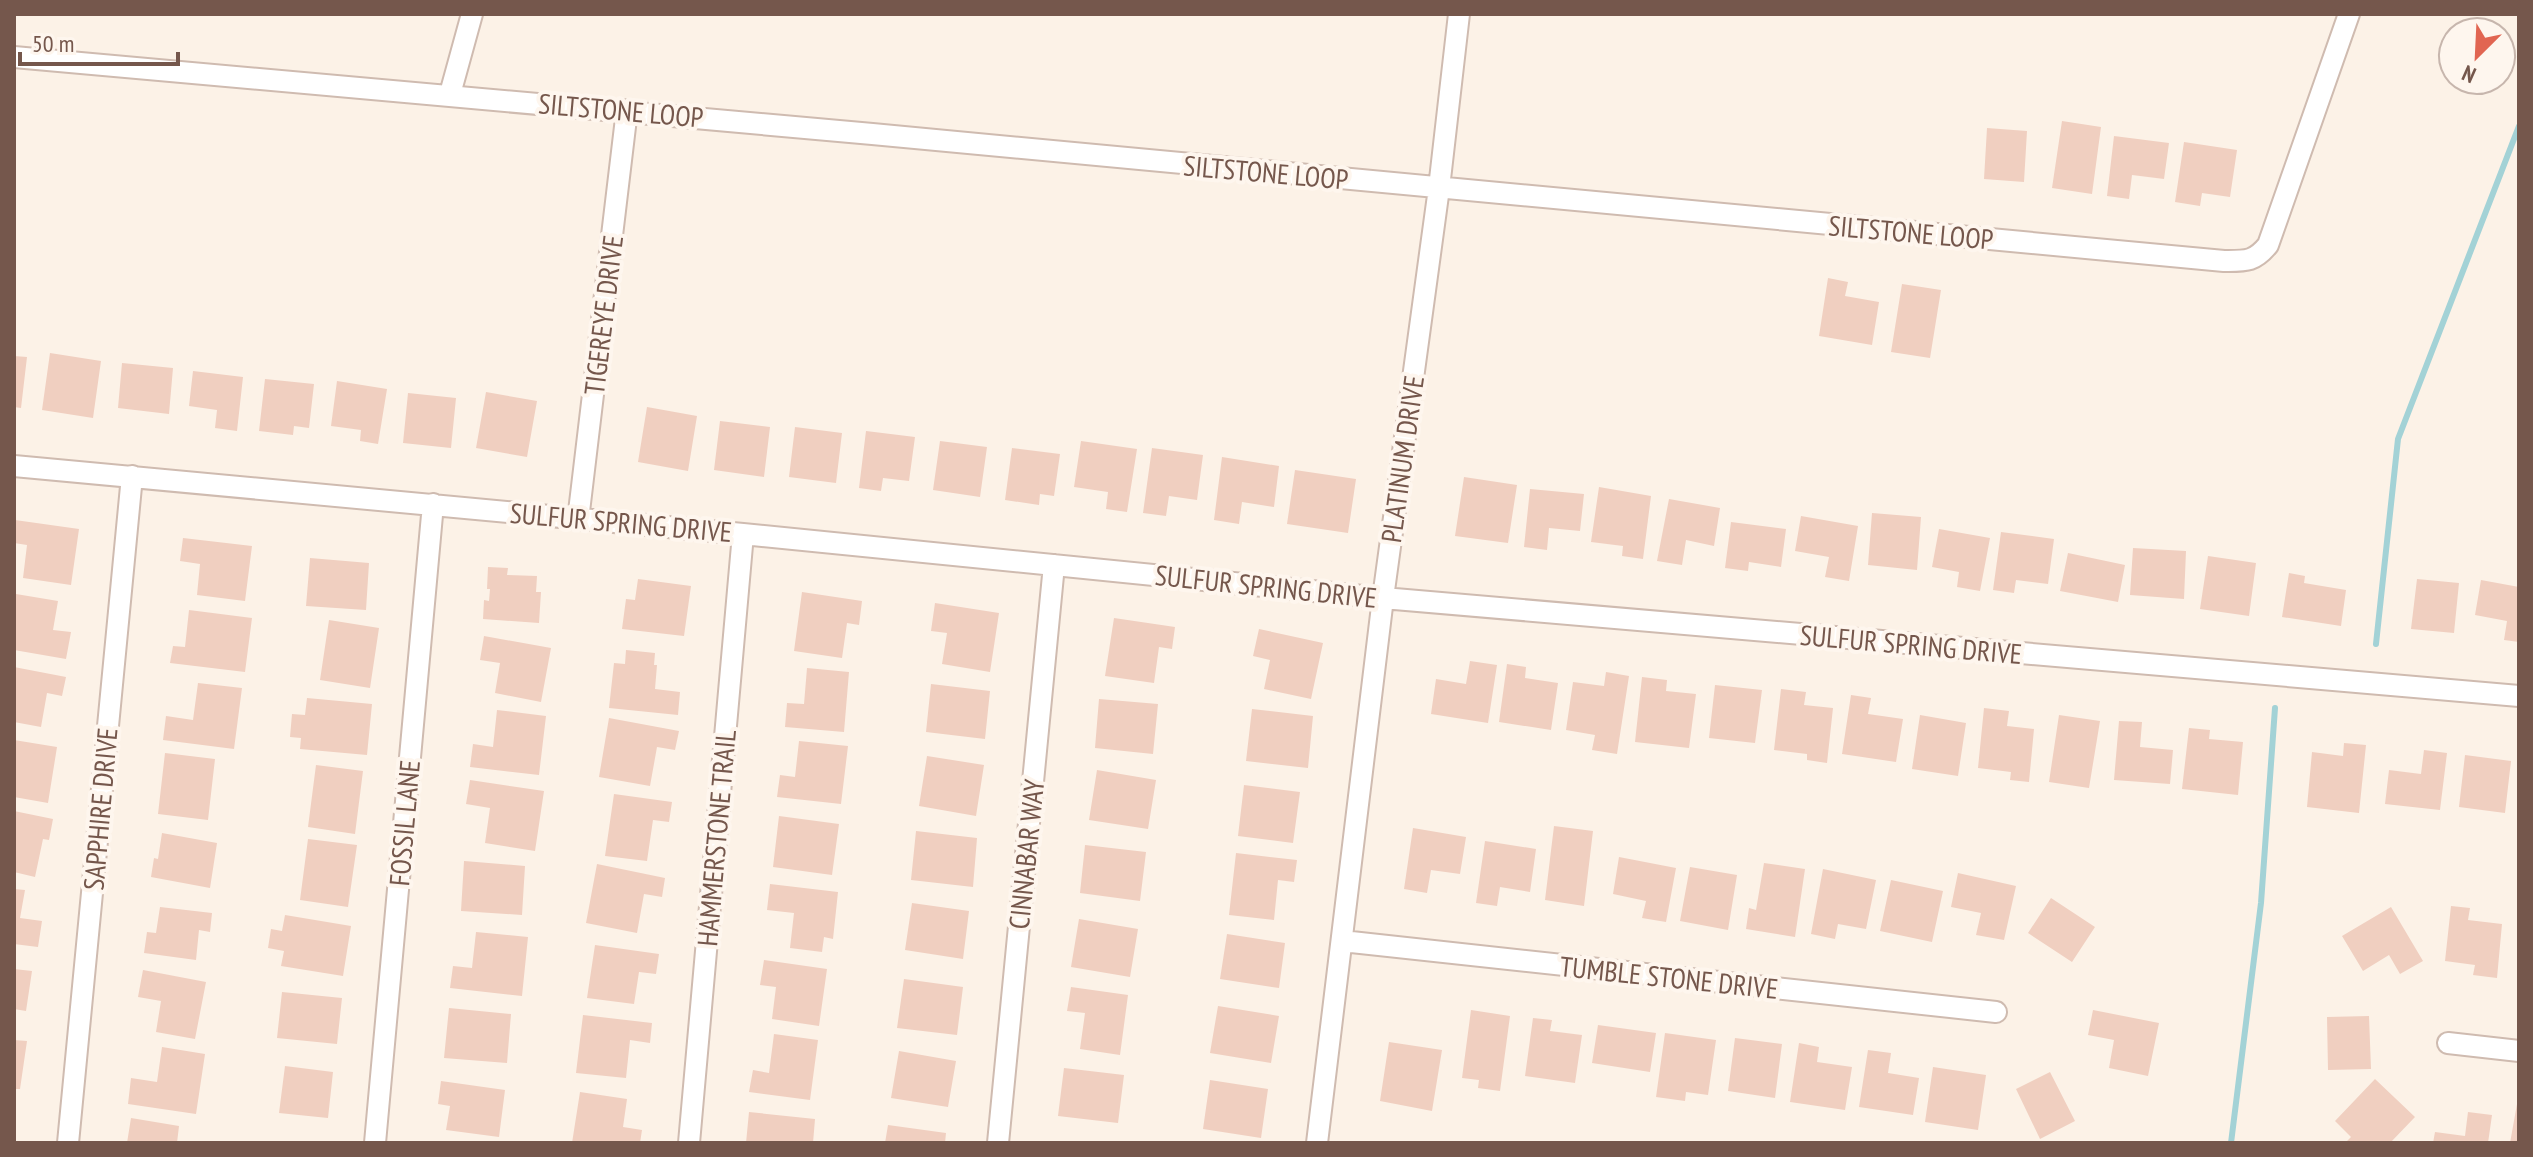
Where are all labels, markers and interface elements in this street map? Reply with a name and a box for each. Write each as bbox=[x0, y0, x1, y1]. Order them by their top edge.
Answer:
scale bar bbox=[20, 16, 178, 66]
north arrow bbox=[2437, 16, 2517, 96]
text: 50 m bbox=[32, 28, 74, 59]
text: N bbox=[2458, 59, 2480, 89]
street label: SILTSTONE LOOP bbox=[537, 84, 705, 136]
street label: SILTSTONE LOOP bbox=[1182, 146, 1350, 198]
street label: SILTSTONE LOOP bbox=[1827, 206, 1995, 258]
street label: TIGEREYE DRIVE bbox=[575, 233, 631, 397]
street label: PLATINUM DRIVE bbox=[1372, 373, 1432, 545]
street label: SULFUR SPRING DRIVE bbox=[508, 494, 734, 550]
street label: SULFUR SPRING DRIVE bbox=[1153, 556, 1379, 616]
street label: SULFUR SPRING DRIVE bbox=[1798, 616, 2024, 672]
street label: SAPPHIRE DRIVE bbox=[74, 726, 126, 892]
street label: HAMMERSTONE TRAIL bbox=[688, 728, 744, 948]
street label: FOSSIL LANE bbox=[380, 759, 428, 887]
street label: CINNABAR WAY bbox=[1000, 777, 1052, 931]
street label: TUMBLE STONE DRIVE bbox=[1558, 947, 1780, 1007]

